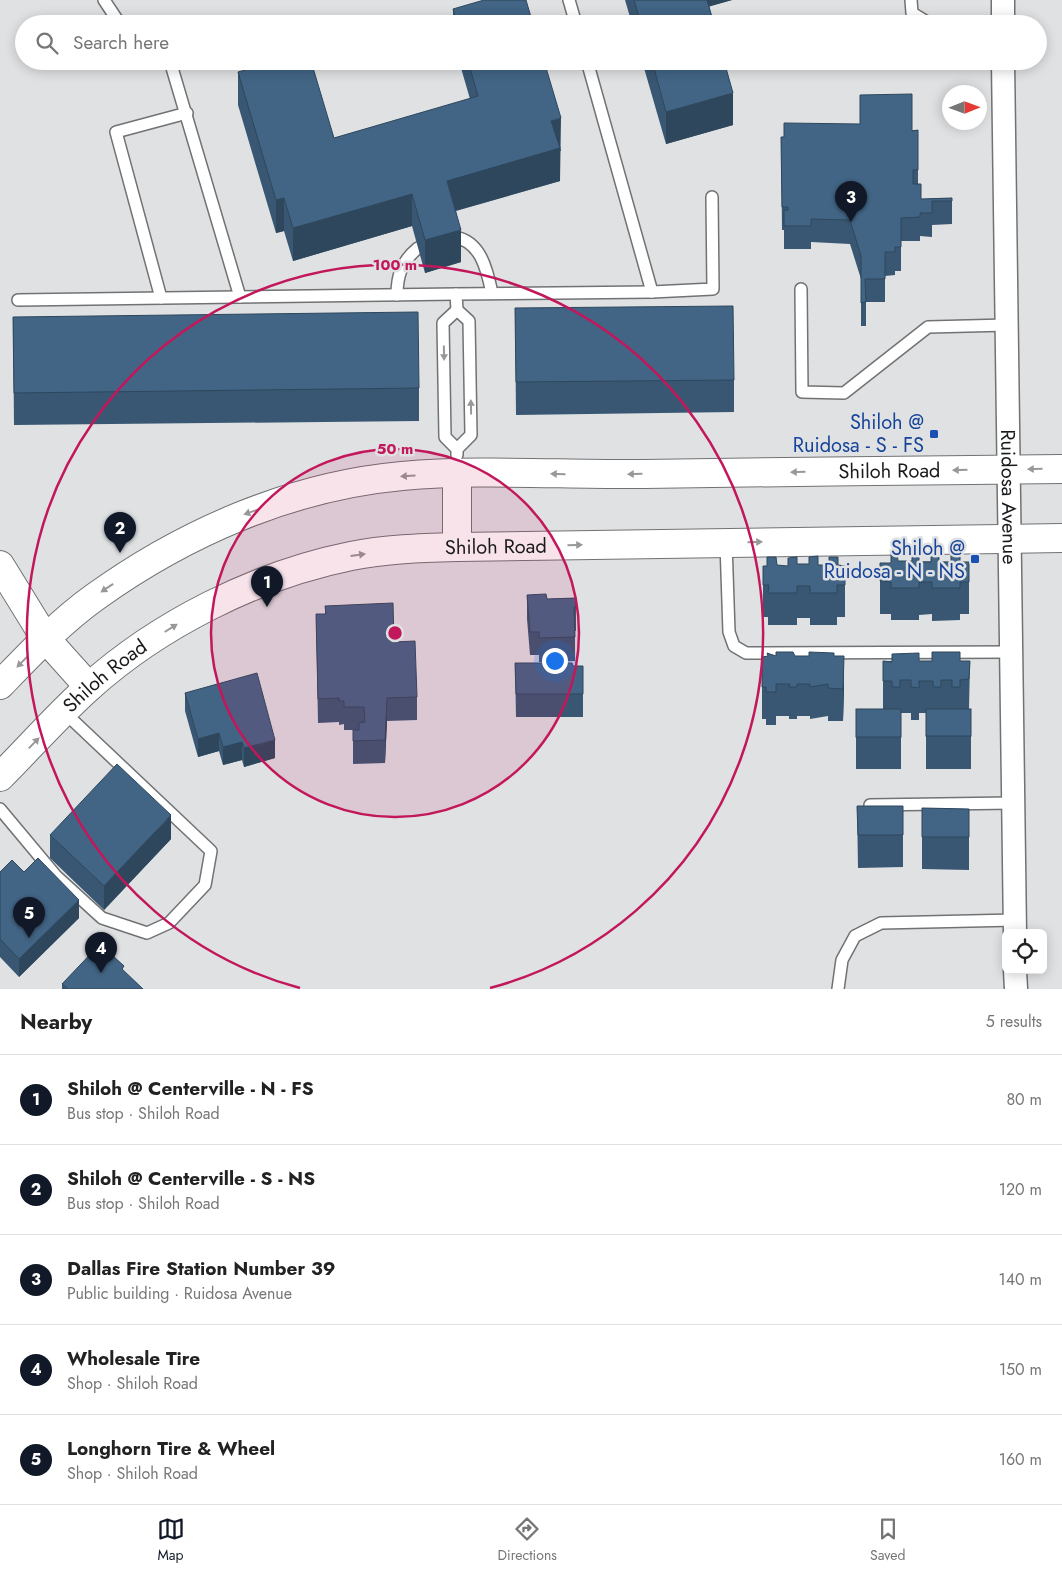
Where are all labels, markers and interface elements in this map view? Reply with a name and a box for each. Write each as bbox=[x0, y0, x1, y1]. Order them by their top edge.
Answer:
search box bbox=[15, 15, 1047, 70]
icon: search bbox=[33, 29, 61, 57]
text: Search here bbox=[73, 29, 169, 56]
north arrow bbox=[942, 85, 987, 130]
pin: 3 bbox=[835, 181, 867, 222]
text: 100 m bbox=[373, 254, 417, 276]
one-way arrow bbox=[440, 346, 448, 362]
one-way arrow bbox=[466, 399, 474, 415]
place label: Shiloh @ Ruidosa - S - FS bbox=[793, 408, 924, 460]
marker: Shiloh @ Ruidosa - S - FS bbox=[928, 428, 940, 440]
street label: Ruidosa Avenue bbox=[994, 429, 1024, 565]
text: 50 m bbox=[377, 438, 413, 460]
street label: Shiloh Road bbox=[838, 456, 941, 486]
one-way arrow bbox=[1027, 465, 1043, 473]
one-way arrow bbox=[952, 466, 968, 474]
one-way arrow bbox=[789, 468, 805, 476]
one-way arrow bbox=[549, 470, 565, 478]
one-way arrow bbox=[627, 470, 643, 478]
one-way arrow bbox=[400, 472, 416, 480]
one-way arrow bbox=[243, 509, 258, 516]
pin: 2 bbox=[104, 512, 136, 553]
street label: Shiloh Road bbox=[444, 531, 547, 562]
place label: Shiloh @ Ruidosa - N - NS bbox=[824, 534, 965, 586]
one-way arrow bbox=[748, 538, 764, 546]
one-way arrow bbox=[568, 541, 584, 549]
one-way arrow bbox=[351, 551, 367, 559]
marker: Shiloh @ Ruidosa - N - NS bbox=[969, 553, 981, 565]
pin: 1 bbox=[251, 566, 283, 607]
one-way arrow bbox=[101, 584, 114, 593]
one-way arrow bbox=[165, 624, 178, 633]
centre of rings bbox=[386, 624, 404, 642]
street label: Shiloh Road bbox=[56, 632, 153, 719]
your location bbox=[542, 648, 568, 674]
one-way arrow bbox=[16, 655, 28, 667]
one-way arrow bbox=[28, 737, 40, 749]
pin: 5 bbox=[13, 897, 45, 938]
map controls bbox=[1002, 929, 1047, 974]
button: locate bbox=[1002, 929, 1047, 974]
pin: 4 bbox=[85, 932, 117, 973]
text: Nearby bbox=[20, 1007, 92, 1037]
text: 5 results bbox=[986, 1010, 1042, 1033]
text: Shiloh @ Centerville - N - FS bbox=[67, 1075, 314, 1102]
text: 1 bbox=[32, 1088, 40, 1111]
text: 80 m bbox=[1006, 1088, 1042, 1111]
text: Bus stop · Shiloh Road bbox=[67, 1102, 220, 1125]
text: Shiloh @ Centerville - S - NS bbox=[67, 1165, 315, 1192]
text: 2 bbox=[31, 1178, 41, 1201]
text: 120 m bbox=[999, 1178, 1042, 1201]
text: Bus stop · Shiloh Road bbox=[67, 1192, 220, 1215]
text: Dallas Fire Station Number 39 bbox=[67, 1255, 335, 1282]
text: 3 bbox=[31, 1268, 41, 1291]
text: 140 m bbox=[999, 1268, 1042, 1291]
text: Public building · Ruidosa Avenue bbox=[67, 1282, 292, 1305]
text: Wholesale Tire bbox=[67, 1345, 200, 1372]
text: 4 bbox=[30, 1358, 42, 1381]
text: 150 m bbox=[999, 1358, 1042, 1381]
text: Shop · Shiloh Road bbox=[67, 1372, 198, 1395]
text: Longhorn Tire & Wheel bbox=[67, 1435, 275, 1462]
text: 5 bbox=[31, 1448, 41, 1471]
text: 160 m bbox=[999, 1448, 1042, 1471]
text: Shop · Shiloh Road bbox=[67, 1462, 198, 1485]
tab: Map bbox=[157, 1515, 185, 1565]
tab: Directions bbox=[498, 1515, 557, 1565]
tab: Saved bbox=[870, 1515, 905, 1565]

